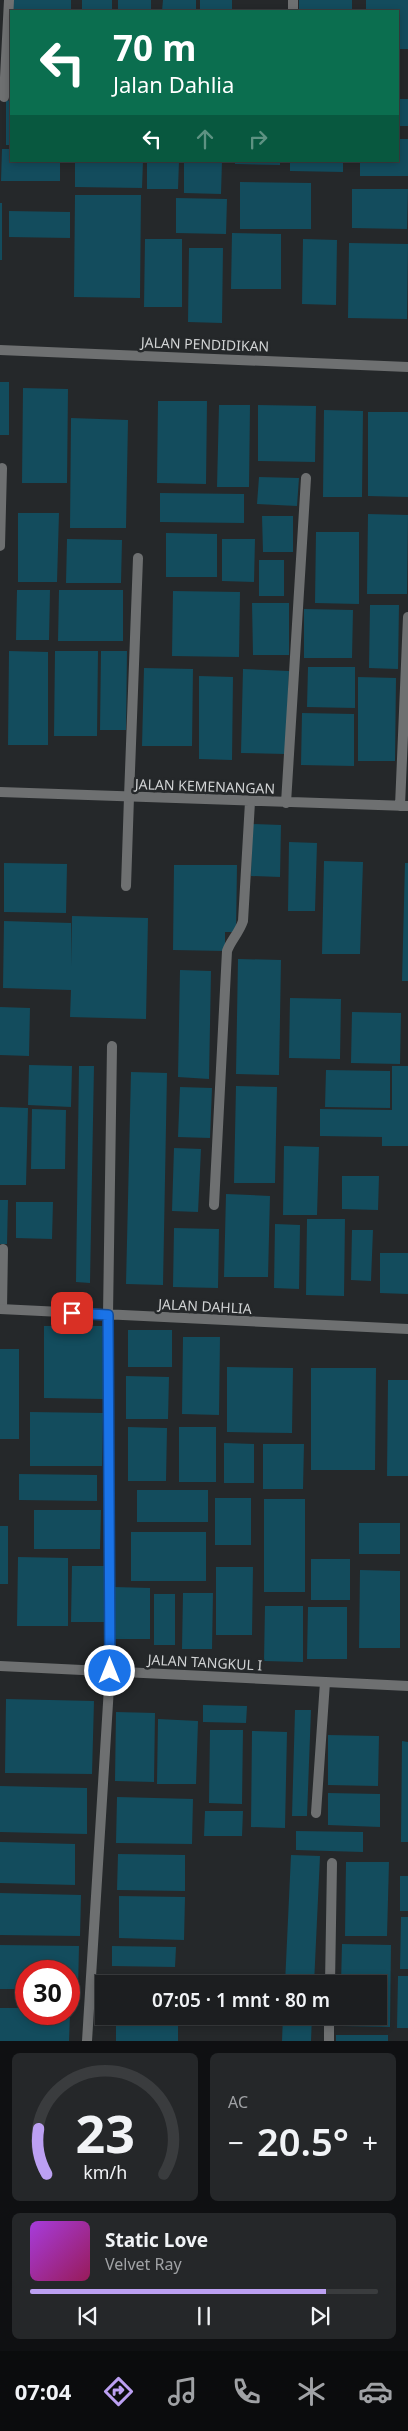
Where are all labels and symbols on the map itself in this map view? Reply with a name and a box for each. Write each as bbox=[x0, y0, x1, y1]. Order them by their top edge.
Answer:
street label: JALAN PENDIDIKAN bbox=[138, 332, 270, 356]
street label: JALAN KEMENANGAN bbox=[133, 774, 275, 798]
pin bbox=[51, 1292, 93, 1334]
street label: JALAN DAHLIA bbox=[156, 1294, 252, 1318]
position arrow bbox=[83, 1644, 135, 1696]
street label: JALAN TANGKUL I bbox=[145, 1649, 263, 1674]
speed limit sign: 30 bbox=[15, 1960, 80, 2025]

